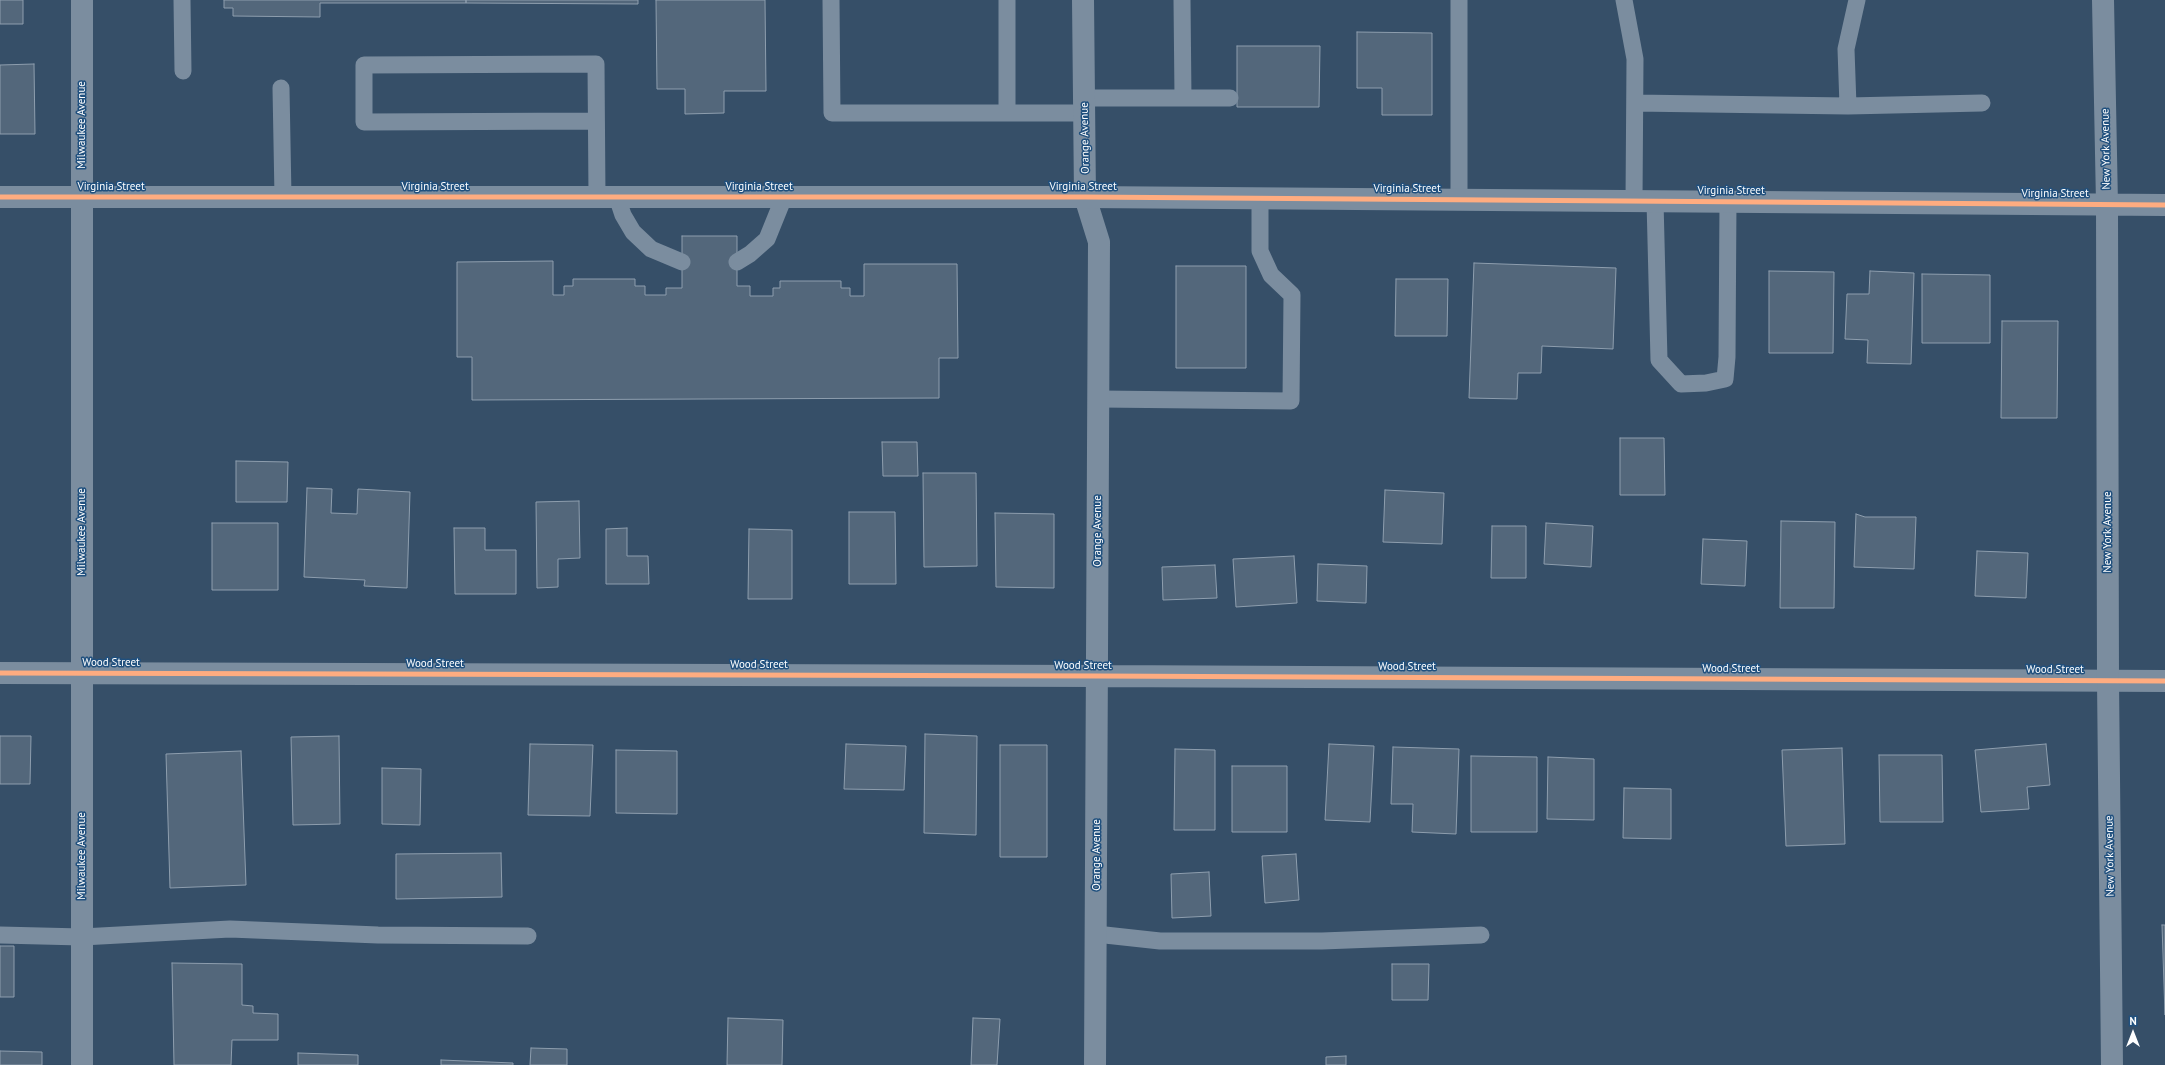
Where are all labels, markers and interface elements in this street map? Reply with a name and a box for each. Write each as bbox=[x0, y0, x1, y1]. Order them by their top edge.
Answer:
street label: Milwaukee Avenue bbox=[75, 81, 89, 169]
street label: Orange Avenue bbox=[1078, 102, 1092, 174]
street label: New York Avenue bbox=[2099, 108, 2113, 190]
street label: Virginia Street bbox=[77, 180, 145, 194]
street label: Virginia Street bbox=[401, 180, 469, 194]
street label: Virginia Street bbox=[725, 180, 793, 194]
street label: Virginia Street bbox=[1049, 180, 1117, 194]
street label: Virginia Street bbox=[1373, 182, 1441, 196]
street label: Virginia Street bbox=[1697, 184, 1765, 198]
street label: Virginia Street bbox=[2021, 187, 2089, 201]
street label: Milwaukee Avenue bbox=[75, 488, 89, 576]
street label: New York Avenue bbox=[2101, 491, 2115, 573]
street label: Orange Avenue bbox=[1091, 495, 1105, 567]
street label: Wood Street bbox=[82, 656, 140, 670]
street label: Wood Street bbox=[406, 657, 464, 671]
street label: Wood Street bbox=[730, 658, 788, 672]
street label: Wood Street bbox=[1054, 659, 1112, 673]
street label: Wood Street bbox=[1378, 660, 1436, 674]
street label: Wood Street bbox=[1702, 662, 1760, 676]
street label: Wood Street bbox=[2026, 663, 2084, 677]
street label: Milwaukee Avenue bbox=[75, 812, 89, 900]
street label: New York Avenue bbox=[2103, 815, 2117, 897]
street label: Orange Avenue bbox=[1090, 819, 1104, 891]
north arrow bbox=[2113, 1013, 2153, 1053]
text: N bbox=[2129, 1014, 2137, 1028]

